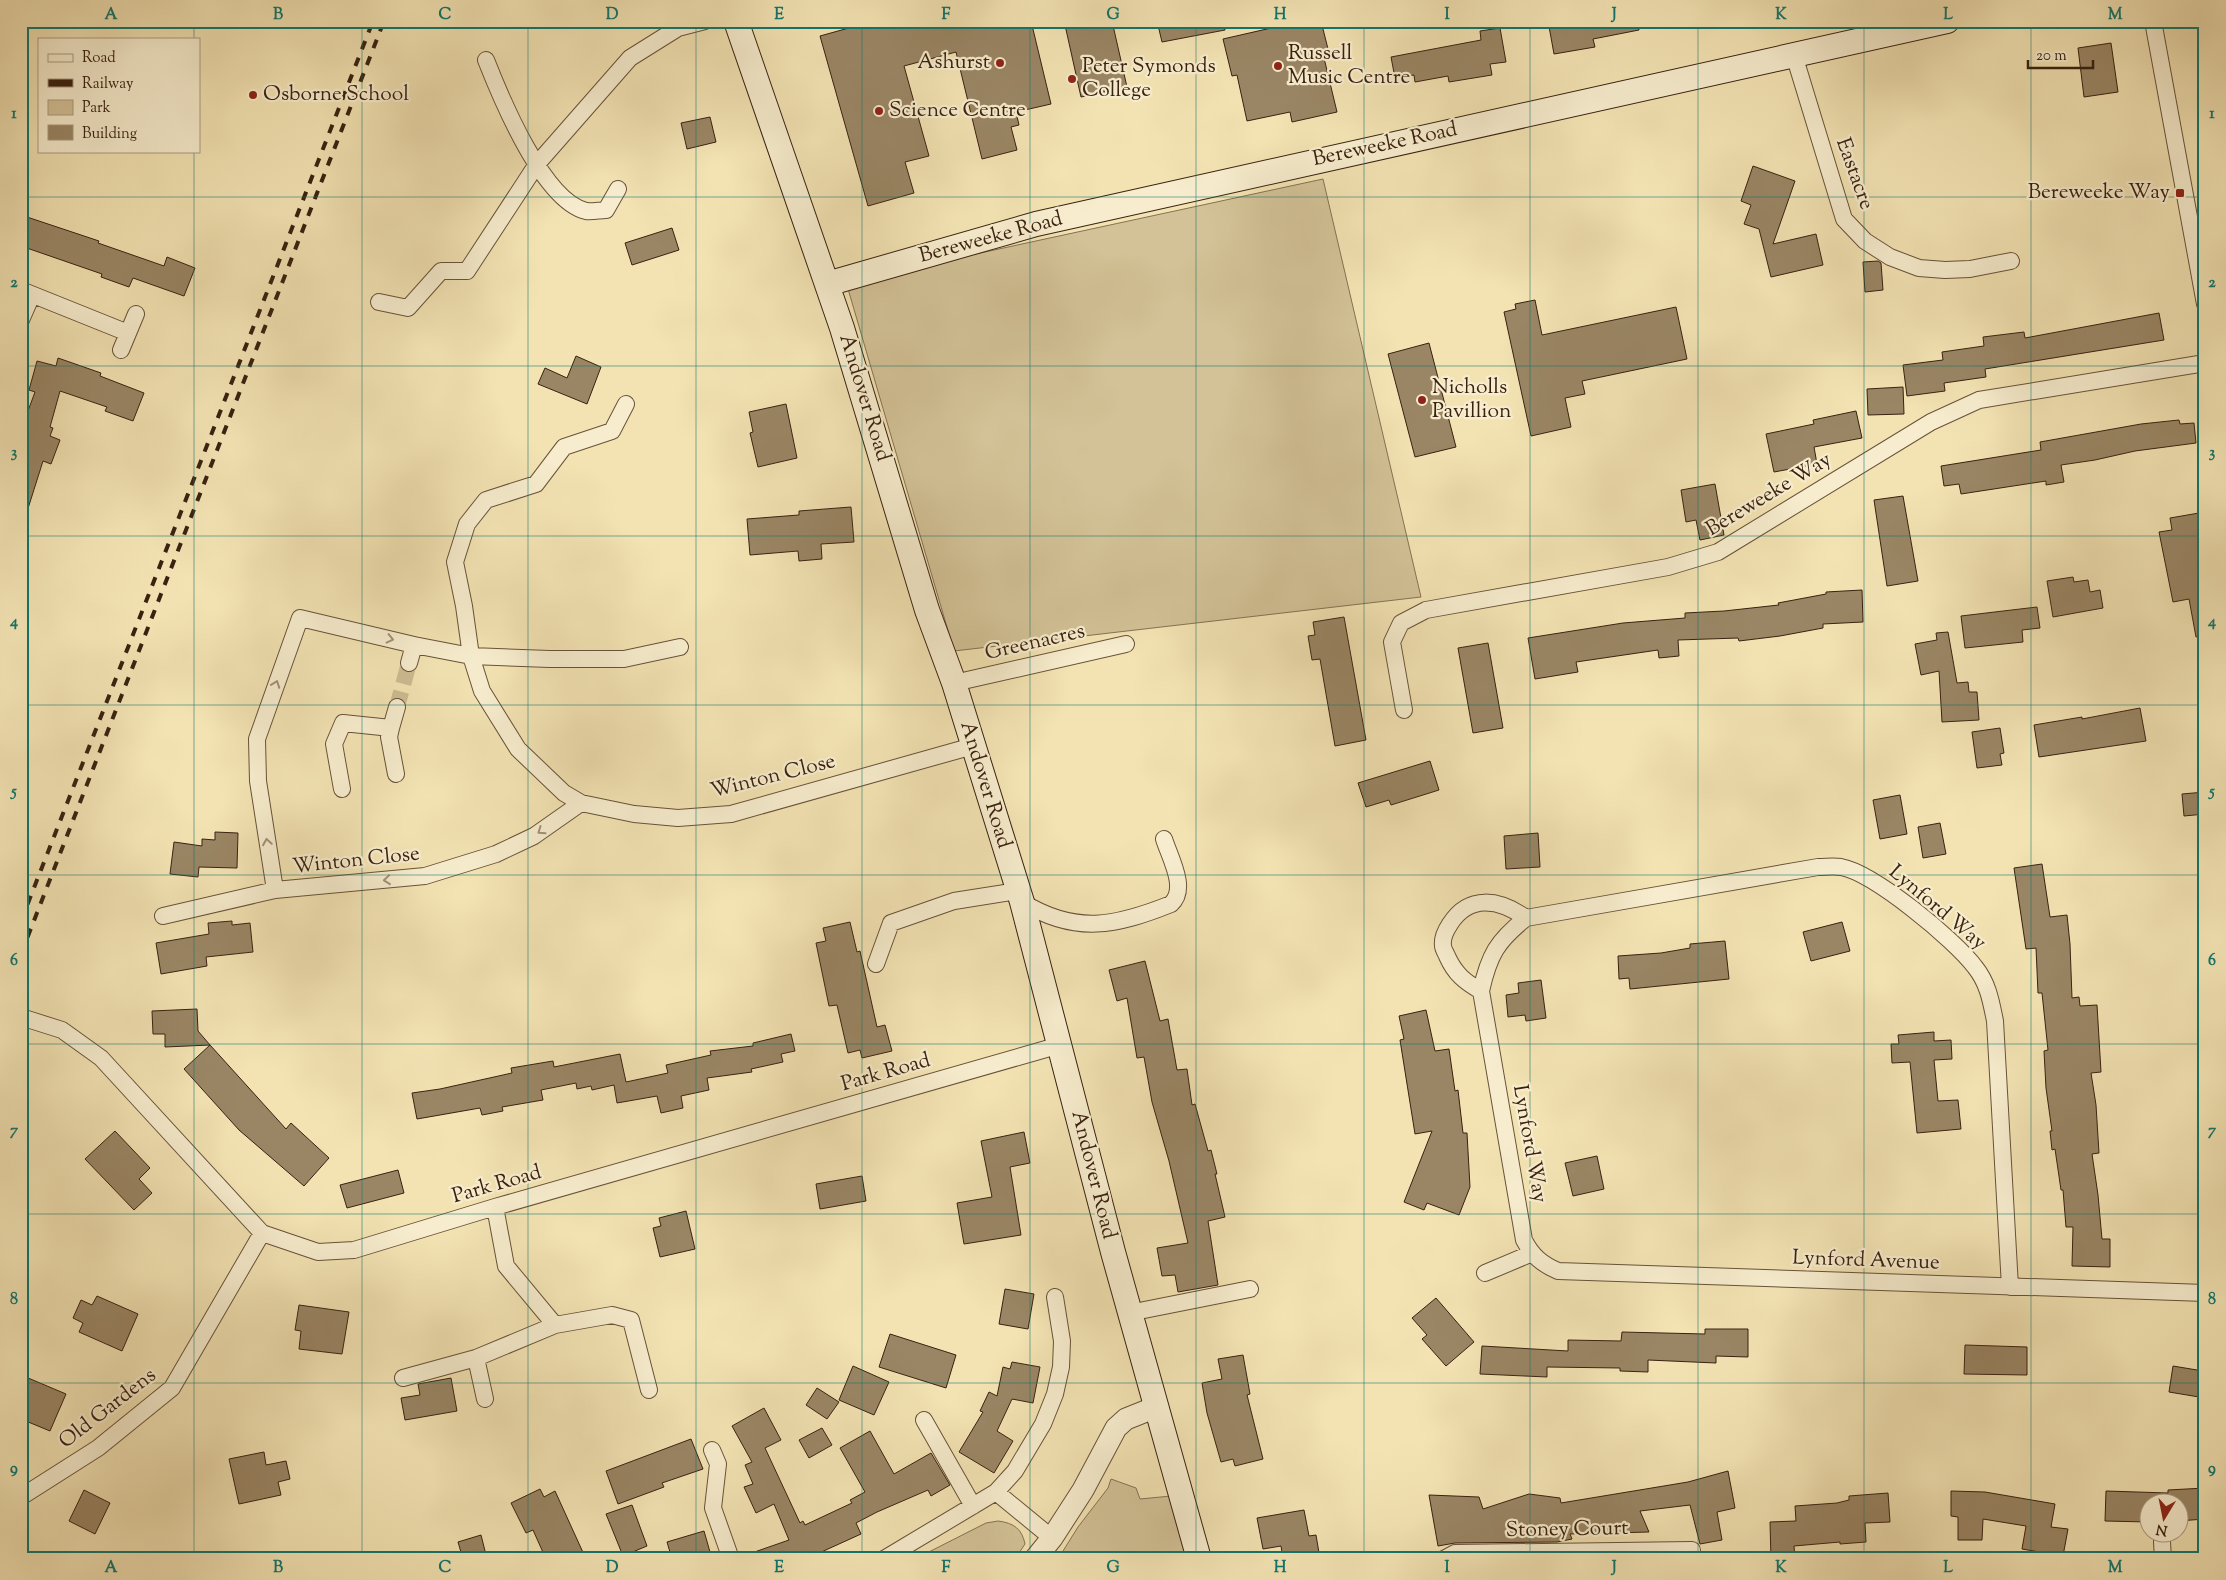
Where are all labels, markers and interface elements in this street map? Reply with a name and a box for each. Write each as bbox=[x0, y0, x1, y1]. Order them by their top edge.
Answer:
text: A bbox=[105, 4, 118, 27]
text: B bbox=[273, 4, 283, 27]
text: C bbox=[439, 4, 452, 27]
text: D bbox=[606, 4, 619, 27]
text: E bbox=[774, 4, 784, 27]
text: F bbox=[942, 4, 951, 27]
text: G bbox=[1106, 4, 1120, 27]
text: H bbox=[1274, 4, 1287, 27]
text: I bbox=[1444, 4, 1450, 27]
text: J bbox=[1610, 4, 1617, 27]
text: K bbox=[1775, 4, 1787, 27]
text: L bbox=[1943, 4, 1953, 27]
text: M bbox=[2108, 4, 2123, 27]
legend bbox=[38, 38, 200, 152]
scale bar bbox=[2028, 38, 2094, 70]
place label: Russell Music Centre bbox=[1288, 39, 1410, 93]
text: 20 m bbox=[2036, 46, 2067, 67]
text: Road bbox=[82, 48, 116, 69]
place label: Ashurst bbox=[917, 48, 990, 78]
place label: Peter Symonds College bbox=[1082, 52, 1216, 106]
marker: Ashurst bbox=[994, 57, 1006, 69]
marker: Russell Music Centre bbox=[1272, 60, 1284, 72]
marker: Peter Symonds College bbox=[1066, 73, 1078, 85]
text: Railway bbox=[82, 74, 134, 95]
place label: Osborne School bbox=[263, 80, 409, 110]
marker: Osborne School bbox=[247, 89, 259, 101]
place label: Science Centre bbox=[889, 96, 1026, 126]
text: Park bbox=[82, 98, 111, 119]
text: 1 bbox=[11, 103, 17, 126]
text: 1 bbox=[2209, 103, 2215, 126]
marker: Science Centre bbox=[873, 105, 885, 117]
street label: Bereweeke Road bbox=[1310, 115, 1460, 175]
text: Building bbox=[82, 124, 137, 145]
street label: Eastacre bbox=[1827, 134, 1881, 214]
place label: Bereweeke Way bbox=[2028, 178, 2171, 208]
marker: Bereweeke Way bbox=[2174, 187, 2186, 199]
street label: Bereweeke Road bbox=[916, 204, 1066, 272]
text: 2 bbox=[10, 272, 18, 295]
text: 2 bbox=[2208, 272, 2216, 295]
street label: Andover Road bbox=[830, 331, 898, 465]
place label: Nicholls Pavillion bbox=[1432, 373, 1511, 427]
marker: Nicholls Pavillion bbox=[1416, 394, 1428, 406]
text: 3 bbox=[11, 442, 18, 465]
text: 3 bbox=[2209, 442, 2216, 465]
street label: Bereweeke Way bbox=[1700, 445, 1838, 544]
text: 4 bbox=[9, 611, 18, 634]
text: 4 bbox=[2207, 611, 2216, 634]
street label: Greenacres bbox=[982, 617, 1088, 669]
one-way arrow bbox=[385, 633, 394, 644]
one-way arrow bbox=[271, 680, 281, 689]
street label: Andover Road bbox=[951, 718, 1019, 852]
street label: Winton Close bbox=[707, 747, 839, 807]
text: 5 bbox=[9, 781, 17, 804]
text: 5 bbox=[2207, 781, 2215, 804]
one-way arrow bbox=[537, 825, 546, 834]
one-way arrow bbox=[262, 838, 273, 846]
street label: Winton Close bbox=[291, 839, 421, 883]
street label: Lynford Way bbox=[1882, 858, 1993, 958]
one-way arrow bbox=[383, 874, 391, 885]
text: 6 bbox=[10, 950, 18, 973]
text: 6 bbox=[2208, 950, 2216, 973]
street label: Park Road bbox=[838, 1046, 934, 1100]
street label: Lynford Way bbox=[1504, 1083, 1554, 1206]
street label: Andover Road bbox=[1063, 1108, 1123, 1243]
text: 7 bbox=[10, 1120, 19, 1143]
text: 7 bbox=[2208, 1120, 2217, 1143]
street label: Park Road bbox=[449, 1158, 545, 1212]
street label: Lynford Avenue bbox=[1792, 1243, 1940, 1279]
text: 8 bbox=[10, 1289, 18, 1312]
text: 8 bbox=[2208, 1289, 2216, 1312]
street label: Old Gardens bbox=[53, 1361, 163, 1457]
text: 9 bbox=[10, 1458, 18, 1481]
text: 9 bbox=[2208, 1458, 2216, 1481]
north arrow bbox=[2138, 1492, 2188, 1542]
street label: Stoney Court bbox=[1505, 1514, 1629, 1546]
text: N bbox=[2155, 1518, 2169, 1540]
text: A bbox=[105, 1557, 118, 1580]
text: B bbox=[273, 1557, 283, 1580]
text: C bbox=[439, 1557, 452, 1580]
text: D bbox=[606, 1557, 619, 1580]
text: E bbox=[774, 1557, 784, 1580]
text: F bbox=[942, 1557, 951, 1580]
text: G bbox=[1106, 1557, 1120, 1580]
text: H bbox=[1274, 1557, 1287, 1580]
text: I bbox=[1444, 1557, 1450, 1580]
text: J bbox=[1610, 1557, 1617, 1580]
text: K bbox=[1775, 1557, 1787, 1580]
text: L bbox=[1943, 1557, 1953, 1580]
text: M bbox=[2108, 1557, 2123, 1580]

